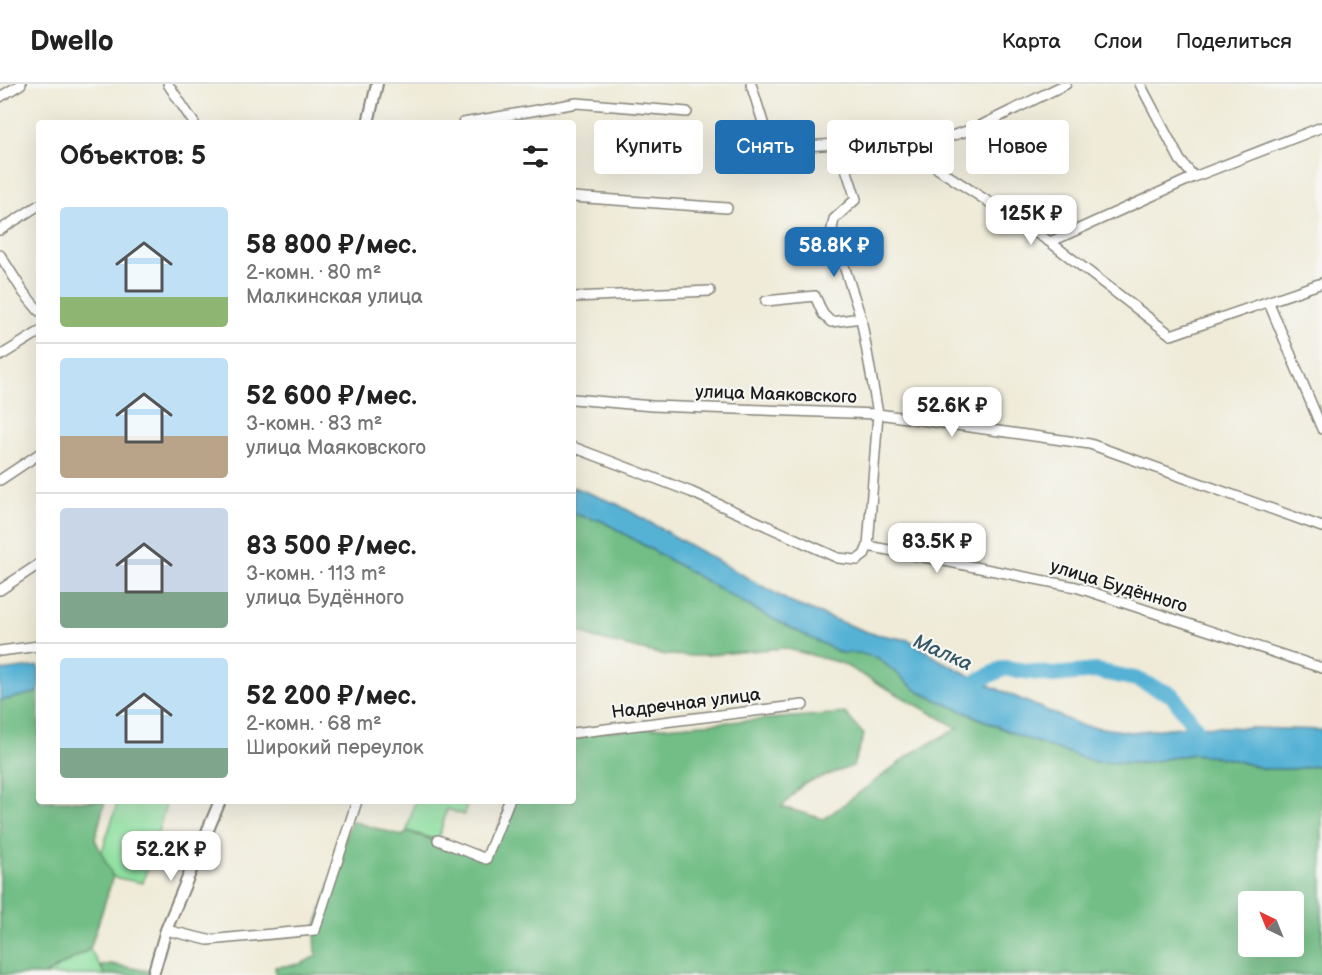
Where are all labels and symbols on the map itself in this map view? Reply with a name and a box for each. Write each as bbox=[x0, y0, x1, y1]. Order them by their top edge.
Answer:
pin: 125K ₽ bbox=[982, 195, 1080, 246]
pin: 58.8K ₽ bbox=[779, 227, 889, 278]
street label: улица Маяковского bbox=[695, 381, 857, 408]
pin: 52.6K ₽ bbox=[897, 387, 1007, 438]
pin: 83.5K ₽ bbox=[882, 523, 992, 574]
street label: улица Будённого bbox=[1048, 556, 1190, 617]
water label: Малка bbox=[909, 629, 976, 677]
street label: Надречная улица bbox=[610, 684, 762, 723]
pin: 52.2K ₽ bbox=[116, 831, 226, 882]
north arrow bbox=[1238, 891, 1304, 957]

